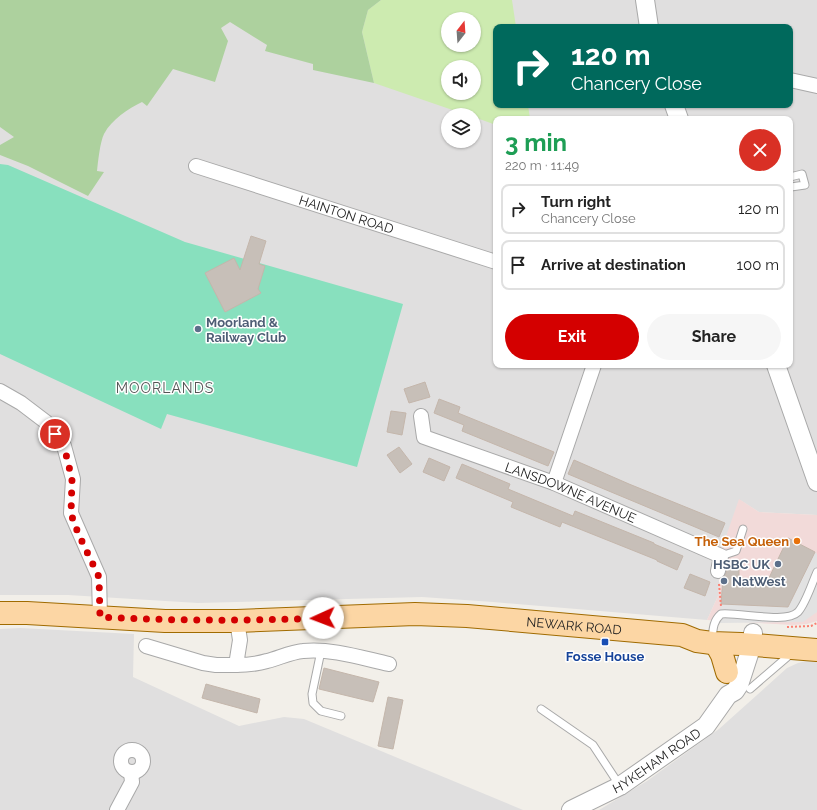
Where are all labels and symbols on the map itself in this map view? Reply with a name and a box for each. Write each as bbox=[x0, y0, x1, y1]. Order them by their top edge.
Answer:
north arrow bbox=[441, 12, 481, 52]
street label: HAINTON ROAD bbox=[297, 192, 396, 236]
place label: Moorland & Railway Club bbox=[206, 315, 286, 345]
marker: Moorland & Railway Club bbox=[193, 324, 203, 334]
district label: MOORLANDS bbox=[116, 380, 214, 396]
pin bbox=[38, 417, 72, 451]
street label: LANSDOWNE AVENUE bbox=[503, 459, 639, 526]
place label: The Sea Queen bbox=[695, 534, 789, 549]
marker: The Sea Queen bbox=[792, 536, 802, 546]
place label: HSBC UK bbox=[713, 557, 770, 572]
marker: HSBC UK bbox=[773, 559, 783, 569]
place label: NatWest bbox=[732, 574, 786, 589]
marker: NatWest bbox=[719, 576, 729, 586]
position arrow bbox=[302, 597, 344, 639]
street label: NEWARK ROAD bbox=[526, 614, 622, 637]
marker: Fosse House bbox=[600, 637, 610, 647]
place label: Fosse House bbox=[566, 649, 644, 664]
street label: HYKEHAM ROAD bbox=[610, 725, 703, 796]

